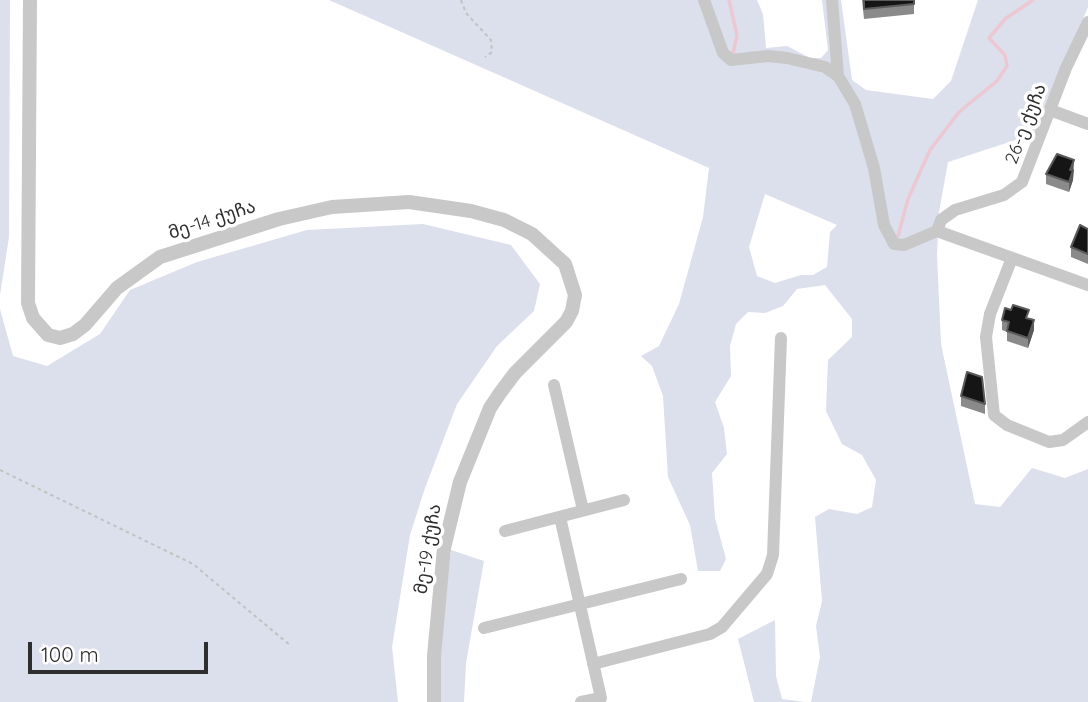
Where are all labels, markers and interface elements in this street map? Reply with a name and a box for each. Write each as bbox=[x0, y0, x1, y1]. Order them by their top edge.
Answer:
street label: 26-ე ქუჩა bbox=[1001, 81, 1051, 167]
street label: მე-14 ქუჩა bbox=[166, 196, 258, 244]
street label: მე-19 ქუჩა bbox=[410, 502, 446, 596]
scale bar bbox=[32, 628, 212, 672]
text: 100 m bbox=[41, 641, 99, 667]

